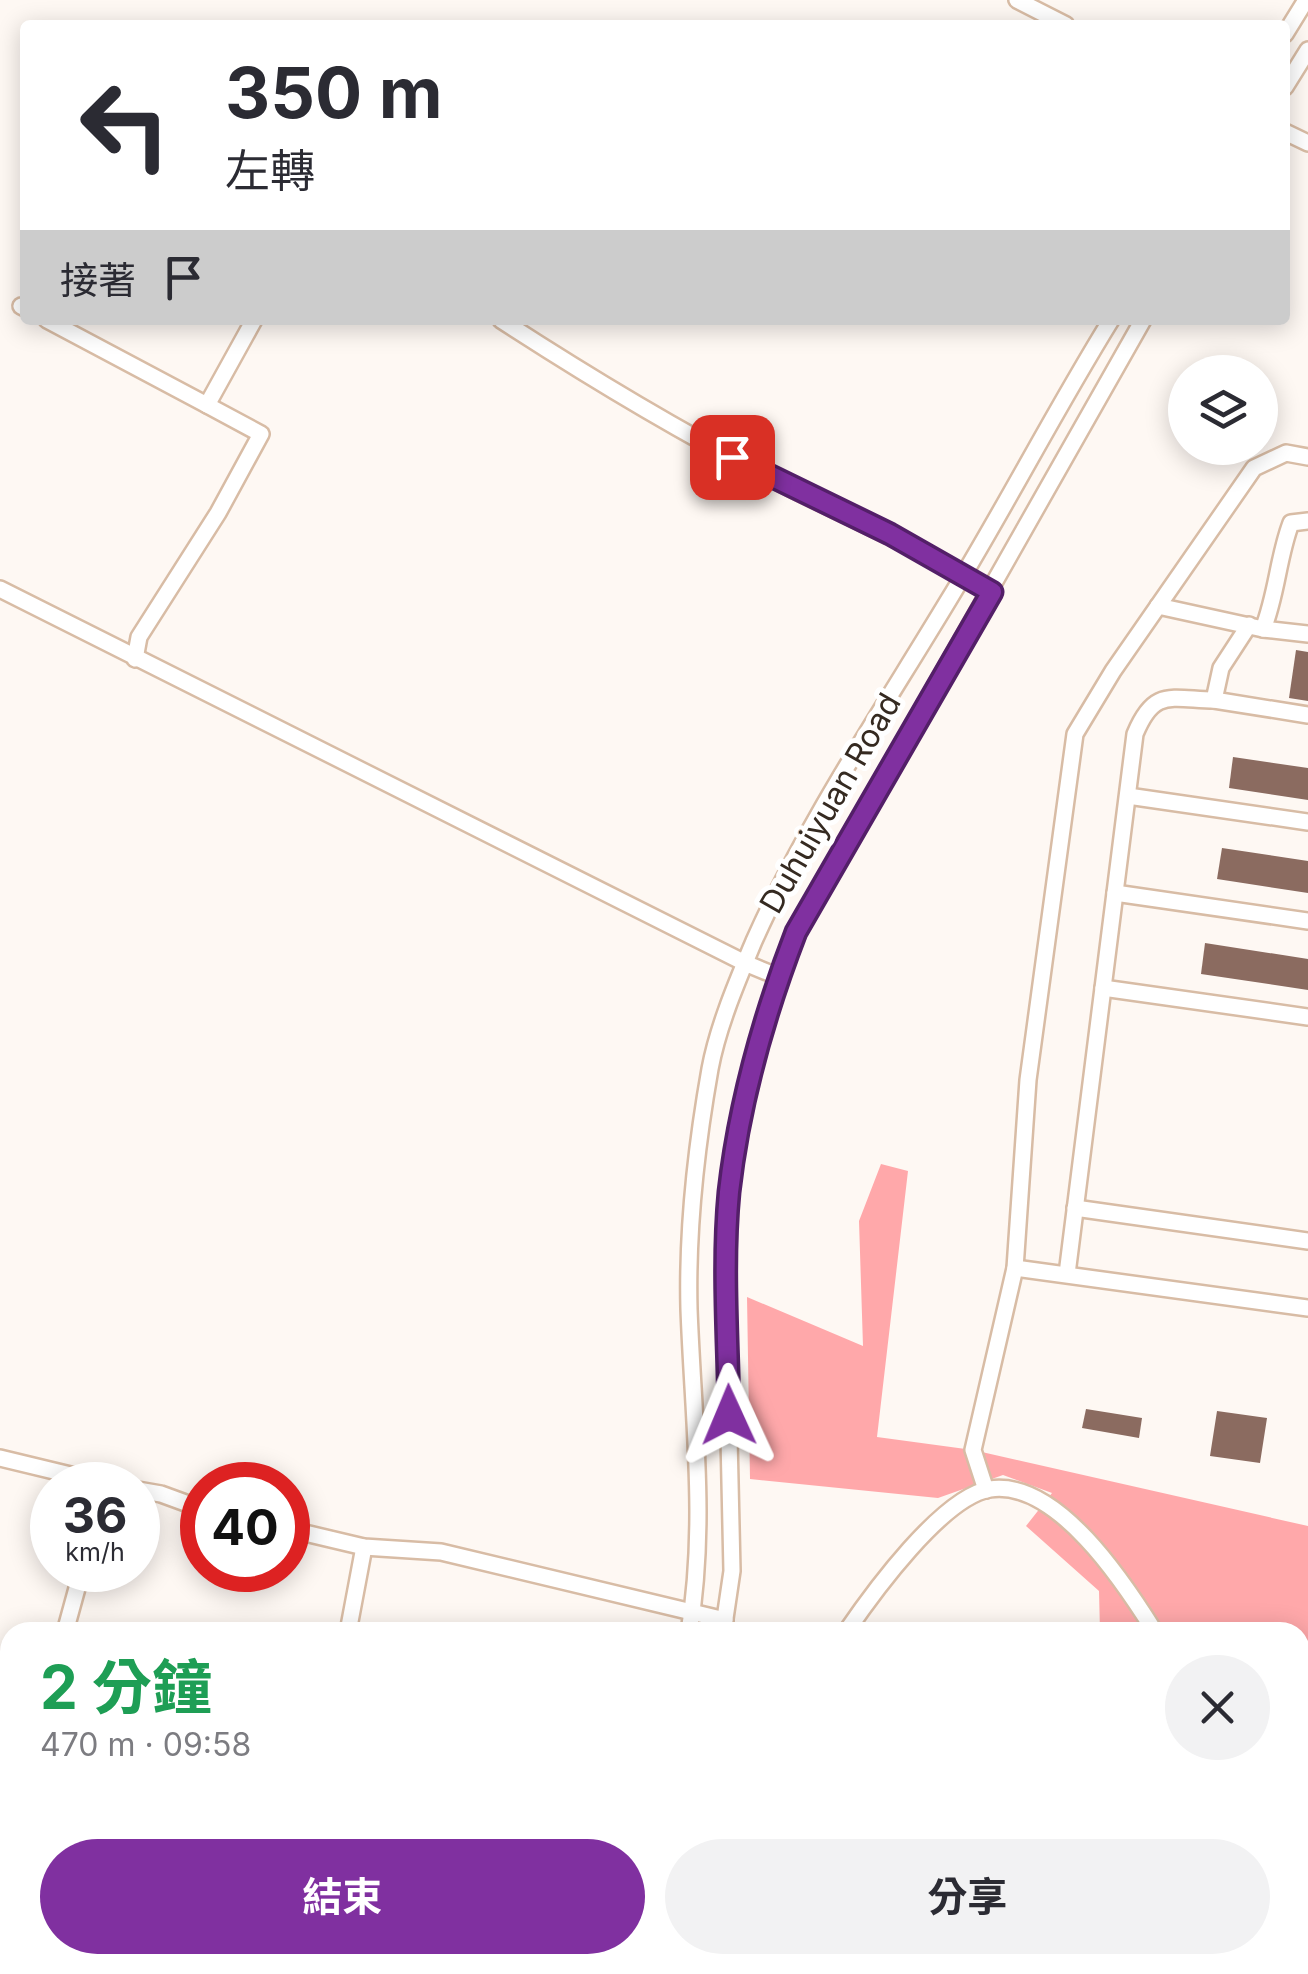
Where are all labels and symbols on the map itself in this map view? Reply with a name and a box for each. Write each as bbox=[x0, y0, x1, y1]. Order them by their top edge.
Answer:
pin bbox=[690, 415, 775, 500]
street label: Duhuiyuan Road bbox=[751, 686, 909, 920]
position arrow bbox=[677, 1363, 781, 1467]
speed limit sign: 40 bbox=[180, 1462, 310, 1592]

